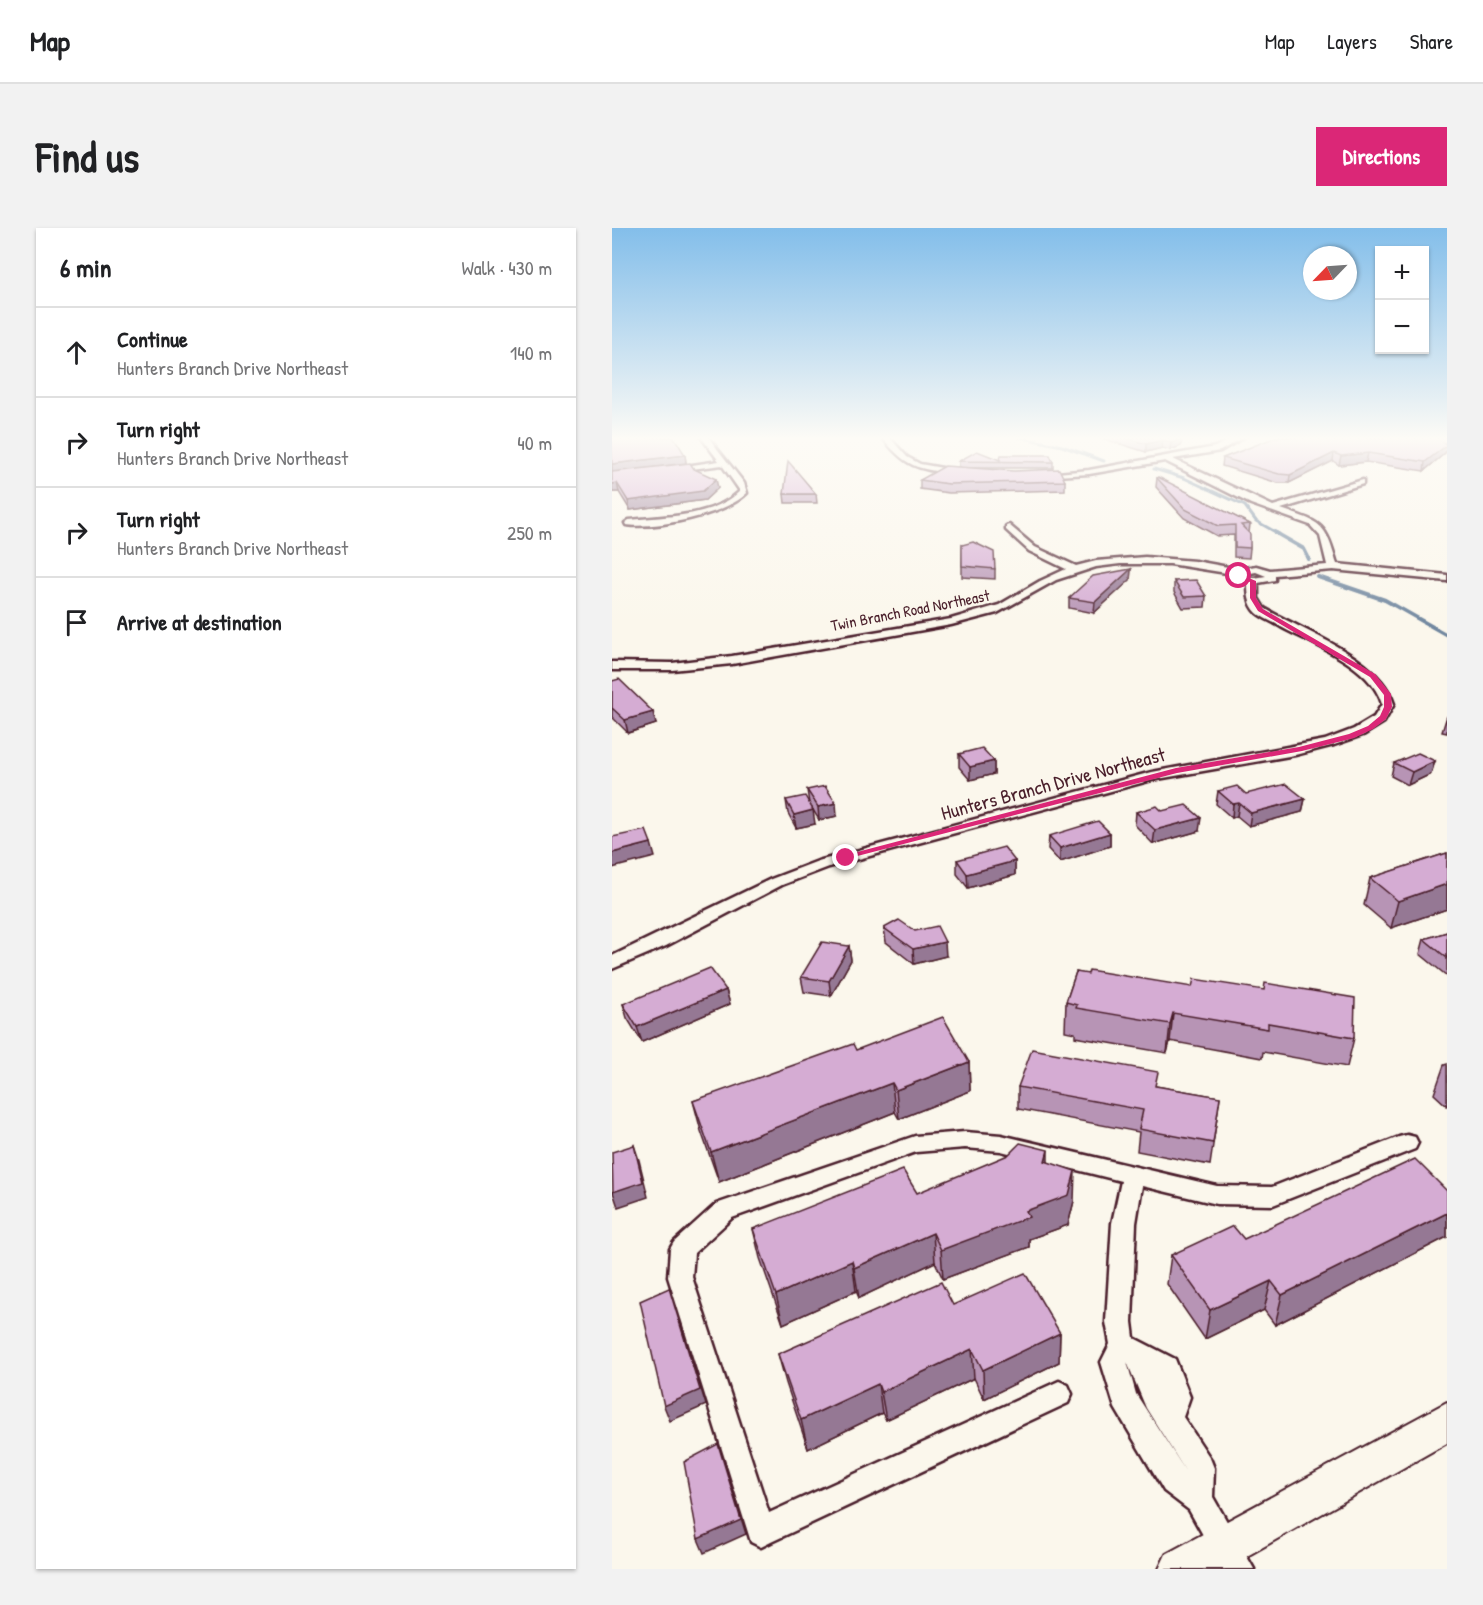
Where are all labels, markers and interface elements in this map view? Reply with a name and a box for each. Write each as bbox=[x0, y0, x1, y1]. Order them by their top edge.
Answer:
text: Map bbox=[30, 22, 70, 60]
text: Map bbox=[1265, 27, 1294, 56]
text: Layers bbox=[1327, 27, 1377, 56]
text: Share bbox=[1410, 27, 1453, 56]
button: Directions bbox=[1316, 127, 1447, 186]
text: Find us bbox=[36, 128, 139, 185]
north arrow bbox=[1303, 246, 1357, 300]
map controls bbox=[1375, 246, 1429, 354]
button: + bbox=[1375, 246, 1429, 300]
text: 6 min bbox=[60, 250, 112, 285]
text: Walk · 430 m bbox=[461, 254, 552, 281]
button: − bbox=[1375, 300, 1429, 354]
text: Continue bbox=[117, 324, 188, 354]
icon: ahead bbox=[60, 336, 93, 369]
text: 140 m bbox=[510, 339, 552, 366]
text: Hunters Branch Drive Northeast bbox=[117, 354, 348, 381]
text: Turn right bbox=[117, 414, 200, 444]
icon: right bbox=[60, 426, 93, 459]
text: 40 m bbox=[517, 429, 552, 456]
text: Hunters Branch Drive Northeast bbox=[117, 444, 348, 471]
text: Turn right bbox=[117, 504, 200, 534]
icon: right bbox=[60, 516, 93, 549]
text: 250 m bbox=[507, 519, 552, 546]
text: Hunters Branch Drive Northeast bbox=[117, 534, 348, 561]
route start bbox=[1225, 562, 1251, 588]
street label: Twin Branch Road Northeast bbox=[829, 584, 992, 636]
icon: arrive bbox=[60, 606, 93, 639]
text: Arrive at destination bbox=[117, 607, 282, 637]
street label: Hunters Branch Drive Northeast bbox=[938, 740, 1169, 826]
route end bbox=[832, 844, 858, 870]

